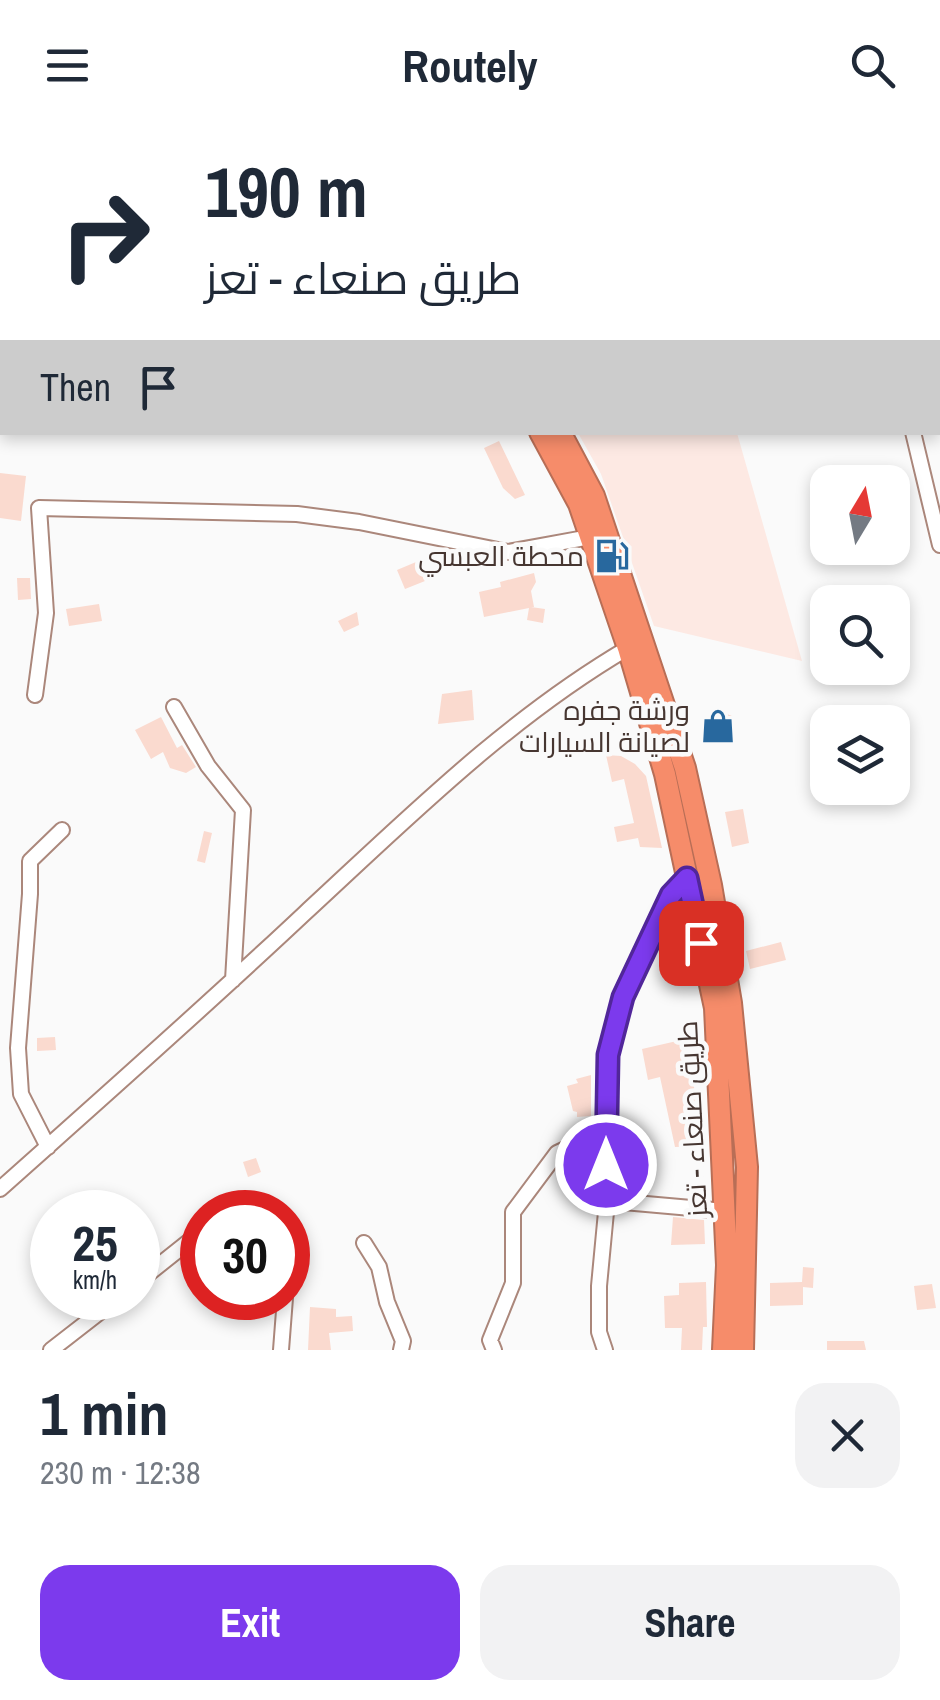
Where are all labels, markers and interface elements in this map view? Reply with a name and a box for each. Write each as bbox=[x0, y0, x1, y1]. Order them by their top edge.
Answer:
text: Routely bbox=[402, 35, 538, 96]
icon: menu bbox=[40, 38, 95, 93]
icon: search bbox=[845, 38, 900, 93]
text: 190 m bbox=[205, 145, 368, 239]
icon: right bbox=[40, 170, 170, 300]
text: طريق صنعاء - تعز bbox=[205, 247, 522, 308]
icon: arrive bbox=[131, 360, 186, 415]
text: Then bbox=[40, 362, 111, 413]
north arrow bbox=[810, 465, 910, 565]
map controls bbox=[810, 465, 910, 805]
place label: محطة العبسي bbox=[418, 537, 584, 577]
fuel station icon: محطة العبسي bbox=[593, 537, 631, 575]
button: search bbox=[810, 585, 910, 685]
place label: ورشة جفره لصيانة السيارات bbox=[519, 691, 690, 761]
button: layers bbox=[810, 705, 910, 805]
shop icon: ورشة جفره لصيانة السيارات bbox=[699, 707, 737, 745]
pin bbox=[659, 901, 744, 986]
icon: arrive bbox=[674, 916, 729, 971]
street label: طريق صنعاء - تعز bbox=[668, 1020, 716, 1220]
position arrow bbox=[554, 1113, 658, 1217]
speed limit sign: 30 bbox=[180, 1190, 310, 1320]
text: 25 bbox=[72, 1209, 118, 1277]
text: km/h bbox=[73, 1263, 117, 1297]
text: 1 min bbox=[40, 1373, 169, 1454]
button: close bbox=[795, 1383, 900, 1488]
text: 230 m · 12:38 bbox=[40, 1451, 200, 1494]
button: Exit bbox=[40, 1565, 460, 1680]
button: Share bbox=[480, 1565, 900, 1680]

